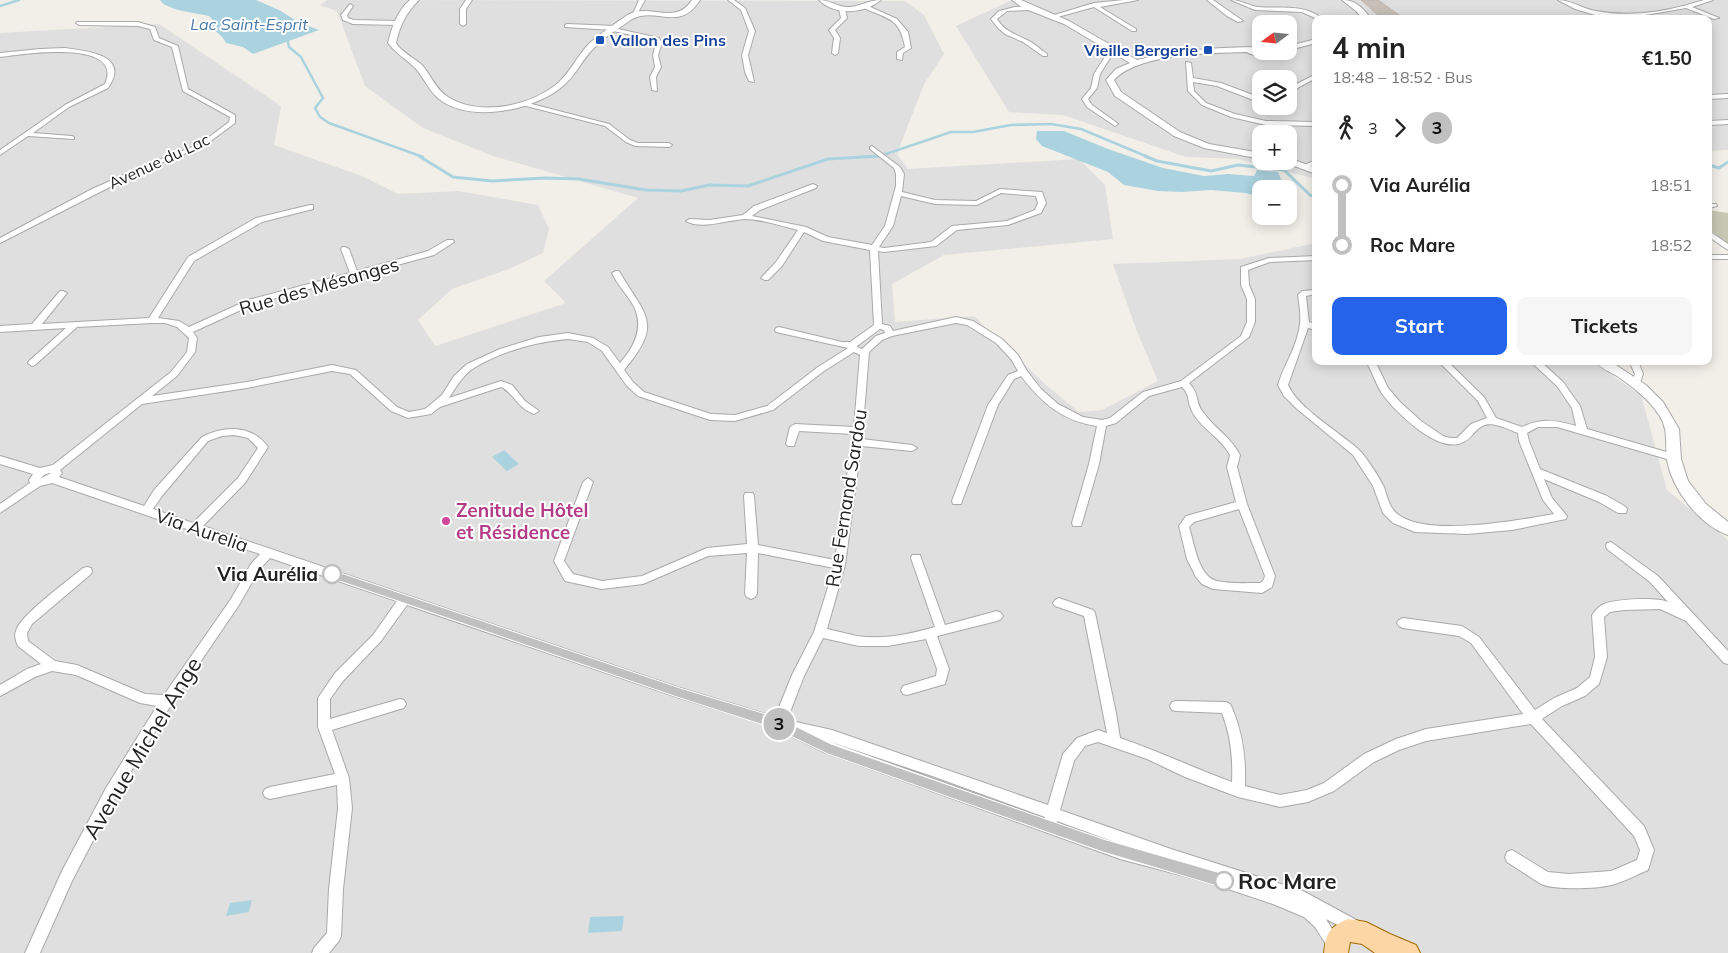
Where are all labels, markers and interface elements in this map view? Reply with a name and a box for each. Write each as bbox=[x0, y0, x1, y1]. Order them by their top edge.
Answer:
water label: Lac Saint-Esprit bbox=[190, 14, 308, 34]
north arrow bbox=[1252, 15, 1298, 60]
map controls bbox=[1252, 15, 1297, 225]
place label: Vallon des Pins bbox=[609, 30, 726, 50]
text: 4 min bbox=[1332, 30, 1406, 65]
marker: Vallon des Pins bbox=[594, 34, 606, 46]
place label: Vieille Bergerie bbox=[1083, 40, 1198, 60]
marker: Vieille Bergerie bbox=[1202, 44, 1214, 56]
text: €1.50 bbox=[1642, 46, 1692, 70]
text: 18:48 – 18:52 · Bus bbox=[1332, 67, 1473, 87]
button: layers bbox=[1252, 70, 1297, 115]
icon: walk bbox=[1332, 114, 1360, 142]
icon: forward bbox=[1386, 114, 1414, 142]
text: 3 bbox=[1432, 116, 1442, 139]
text: 3 bbox=[1368, 118, 1378, 138]
button: + bbox=[1252, 125, 1297, 170]
street label: Avenue du Lac bbox=[105, 129, 213, 193]
text: Via Aurélia bbox=[1370, 173, 1471, 197]
text: 18:51 bbox=[1650, 175, 1692, 195]
button: − bbox=[1252, 180, 1297, 225]
text: Roc Mare bbox=[1370, 233, 1455, 257]
text: 18:52 bbox=[1650, 235, 1692, 255]
street label: Rue des Mésanges bbox=[236, 252, 402, 320]
button: Start bbox=[1332, 297, 1507, 355]
button: Tickets bbox=[1517, 297, 1692, 355]
street label: Rue Fernand Sardou bbox=[820, 407, 872, 589]
place label: Zenitude Hôtel et Résidence bbox=[456, 498, 588, 544]
street label: Via Aurelia bbox=[152, 503, 252, 557]
marker: Zenitude Hôtel et Résidence bbox=[440, 515, 452, 527]
place label: Via Aurélia bbox=[216, 562, 318, 586]
marker: Via Aurélia bbox=[322, 564, 342, 584]
street label: Avenue Michel Ange bbox=[77, 652, 207, 844]
line badge: 3 bbox=[763, 708, 795, 740]
text: 3 bbox=[774, 712, 784, 735]
place label: Roc Mare bbox=[1238, 867, 1337, 895]
marker: Roc Mare bbox=[1214, 871, 1234, 891]

